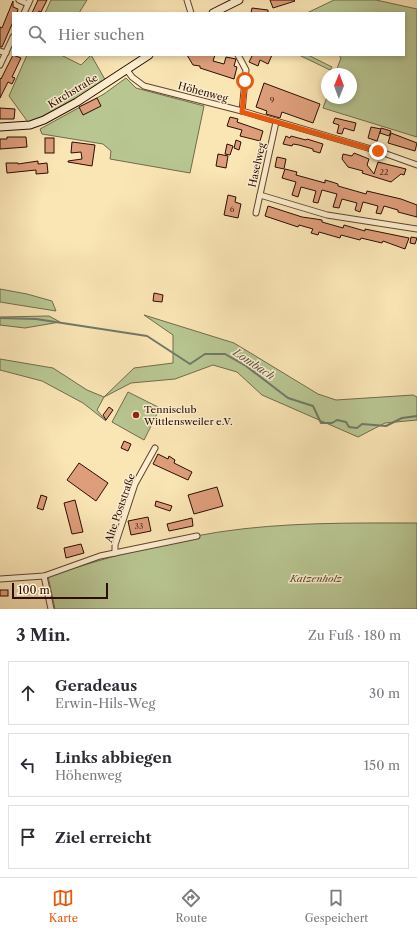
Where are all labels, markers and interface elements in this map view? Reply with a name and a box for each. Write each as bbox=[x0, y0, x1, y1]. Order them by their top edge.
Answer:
search box bbox=[12, 12, 405, 56]
icon: search bbox=[26, 23, 48, 45]
text: Hier suchen bbox=[58, 25, 145, 44]
north arrow bbox=[321, 68, 357, 104]
street label: Kirchstraße bbox=[46, 71, 101, 111]
route start bbox=[236, 72, 254, 90]
street label: Höhenweg bbox=[177, 79, 230, 105]
house number: 9 bbox=[270, 95, 275, 105]
street label: Haselweg bbox=[246, 141, 269, 189]
route end bbox=[369, 142, 387, 160]
house number: 22 bbox=[379, 167, 389, 177]
house number: 6 bbox=[230, 204, 235, 214]
water label: Lombach bbox=[230, 345, 277, 383]
place label: Tennisclub Wittlensweiler e.V. bbox=[143, 403, 233, 428]
marker: Tennisclub Wittlensweiler e.V. bbox=[131, 410, 141, 420]
street label: Alte Poststraße bbox=[102, 471, 138, 545]
house number: 33 bbox=[135, 521, 143, 531]
park label: Katzenholz bbox=[289, 572, 343, 585]
scale bar bbox=[12, 581, 108, 600]
text: 100 m bbox=[18, 583, 50, 597]
text: 3 Min. bbox=[16, 625, 70, 645]
text: Zu Fuß · 180 m bbox=[308, 627, 401, 643]
text: Geradeaus bbox=[55, 676, 137, 695]
icon: ahead bbox=[17, 682, 39, 704]
text: 30 m bbox=[369, 685, 400, 701]
text: Erwin-Hils-Weg bbox=[55, 695, 155, 711]
text: Links abbiegen bbox=[55, 748, 172, 767]
icon: left bbox=[17, 754, 39, 776]
text: 150 m bbox=[364, 757, 400, 773]
text: Höhenweg bbox=[55, 767, 122, 783]
icon: arrive bbox=[17, 826, 39, 848]
text: Ziel erreicht bbox=[55, 828, 151, 847]
tab: Karte bbox=[49, 887, 78, 925]
tab: Route bbox=[176, 887, 207, 925]
tab: Gespeichert bbox=[305, 887, 368, 925]

